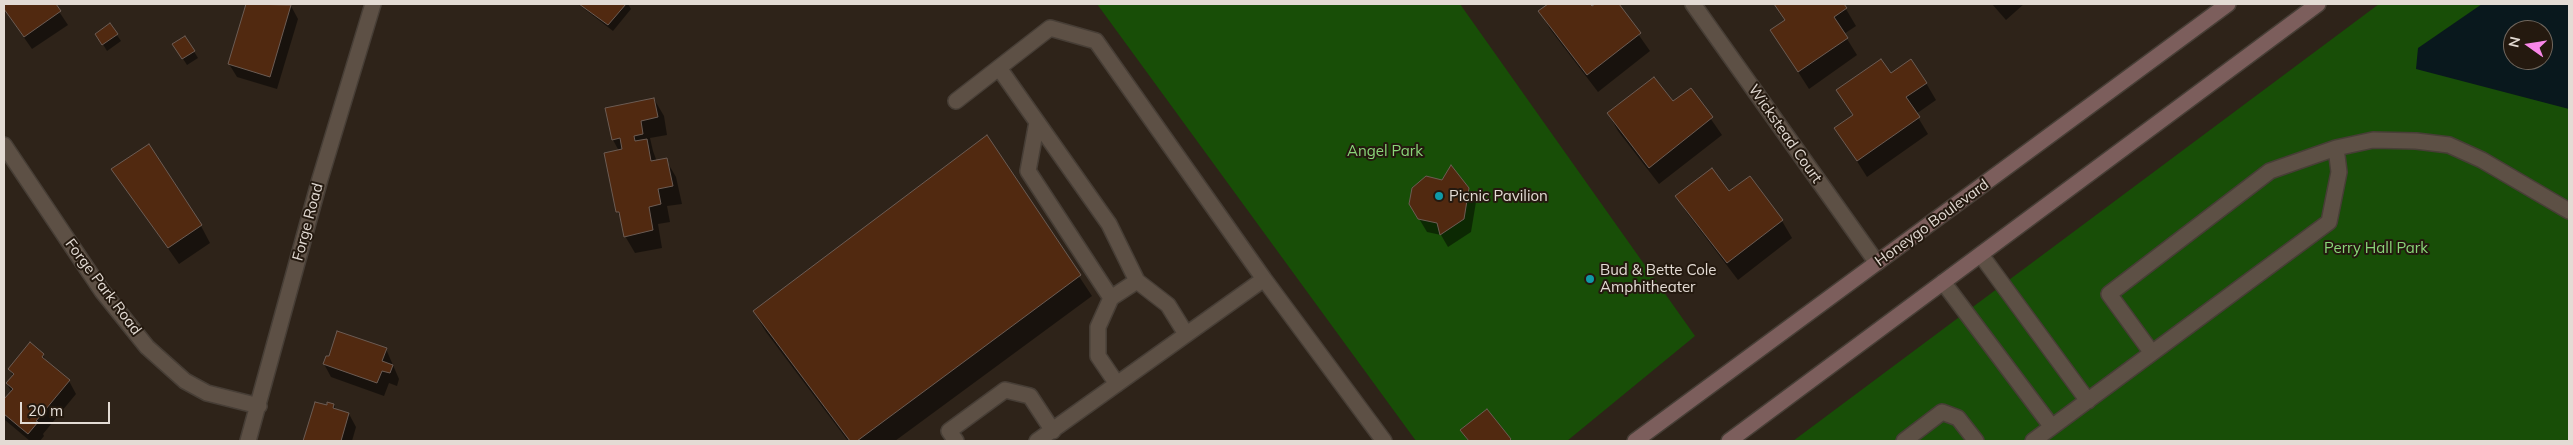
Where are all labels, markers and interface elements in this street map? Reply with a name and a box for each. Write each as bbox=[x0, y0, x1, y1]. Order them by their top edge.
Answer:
north arrow bbox=[2503, 20, 2553, 70]
text: N bbox=[2504, 35, 2524, 49]
street label: Wickstead Court bbox=[1744, 81, 1826, 187]
park label: Angel Park bbox=[1347, 142, 1423, 160]
street label: Honeygo Boulevard bbox=[1871, 176, 1993, 270]
street label: Forge Road bbox=[289, 181, 327, 263]
place label: Picnic Pavilion bbox=[1449, 187, 1548, 205]
marker: Picnic Pavilion bbox=[1433, 190, 1445, 202]
street label: Forge Park Road bbox=[61, 235, 145, 339]
park label: Perry Hall Park bbox=[2324, 239, 2428, 257]
place label: Bud & Bette Cole Amphitheater bbox=[1600, 261, 1716, 296]
marker: Bud & Bette Cole Amphitheater bbox=[1584, 273, 1596, 285]
scale bar bbox=[22, 392, 112, 424]
text: 20 m bbox=[28, 401, 63, 420]

